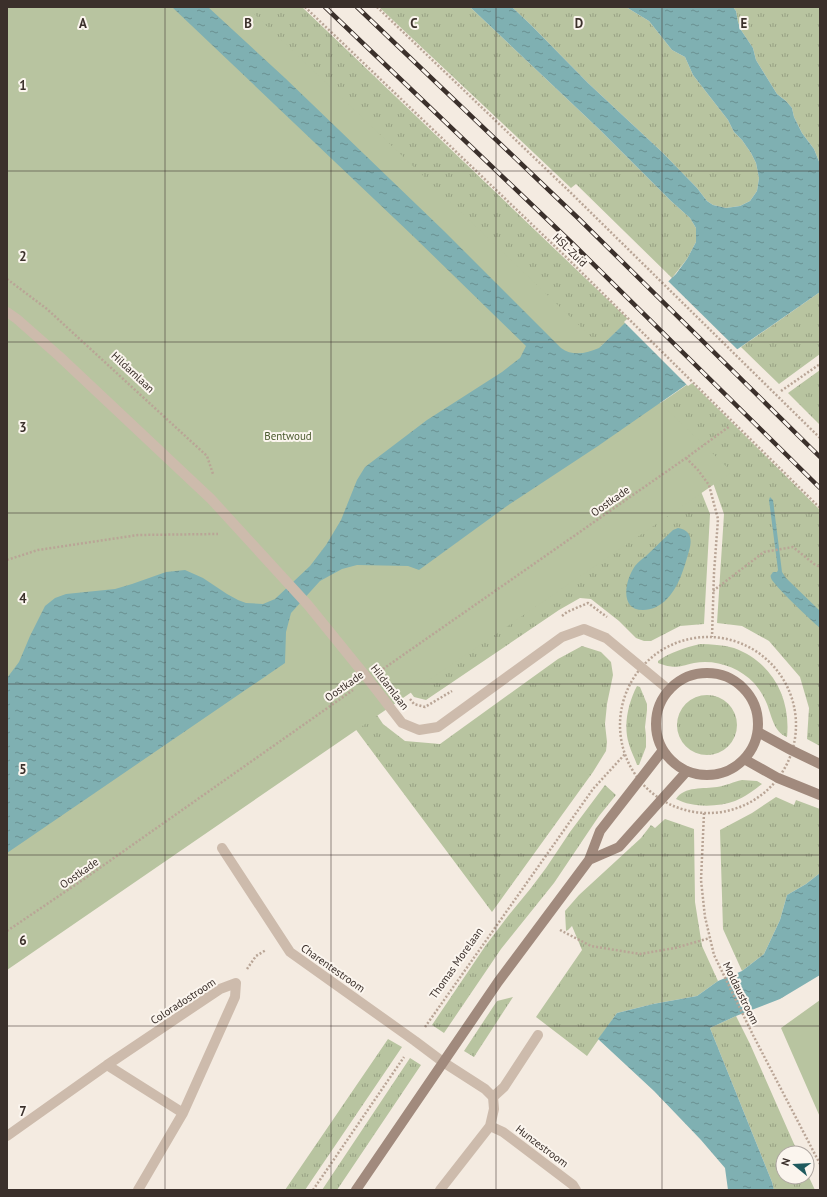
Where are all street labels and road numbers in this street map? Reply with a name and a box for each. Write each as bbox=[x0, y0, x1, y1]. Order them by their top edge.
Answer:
street label: HSL-Zuid bbox=[550, 230, 590, 270]
street label: Hildamlaan bbox=[108, 348, 158, 396]
street label: Oostkade bbox=[588, 482, 632, 519]
street label: Hildamlaan bbox=[368, 661, 412, 713]
street label: Oostkade bbox=[322, 667, 366, 704]
street label: Oostkade bbox=[57, 854, 101, 891]
street label: Thomas Morelaan bbox=[426, 925, 486, 1001]
street label: Charentestroom bbox=[298, 941, 368, 995]
street label: Moldaustroom bbox=[720, 959, 762, 1027]
street label: Coloradostroom bbox=[148, 975, 218, 1027]
street label: Hunzestroom bbox=[513, 1122, 571, 1170]

